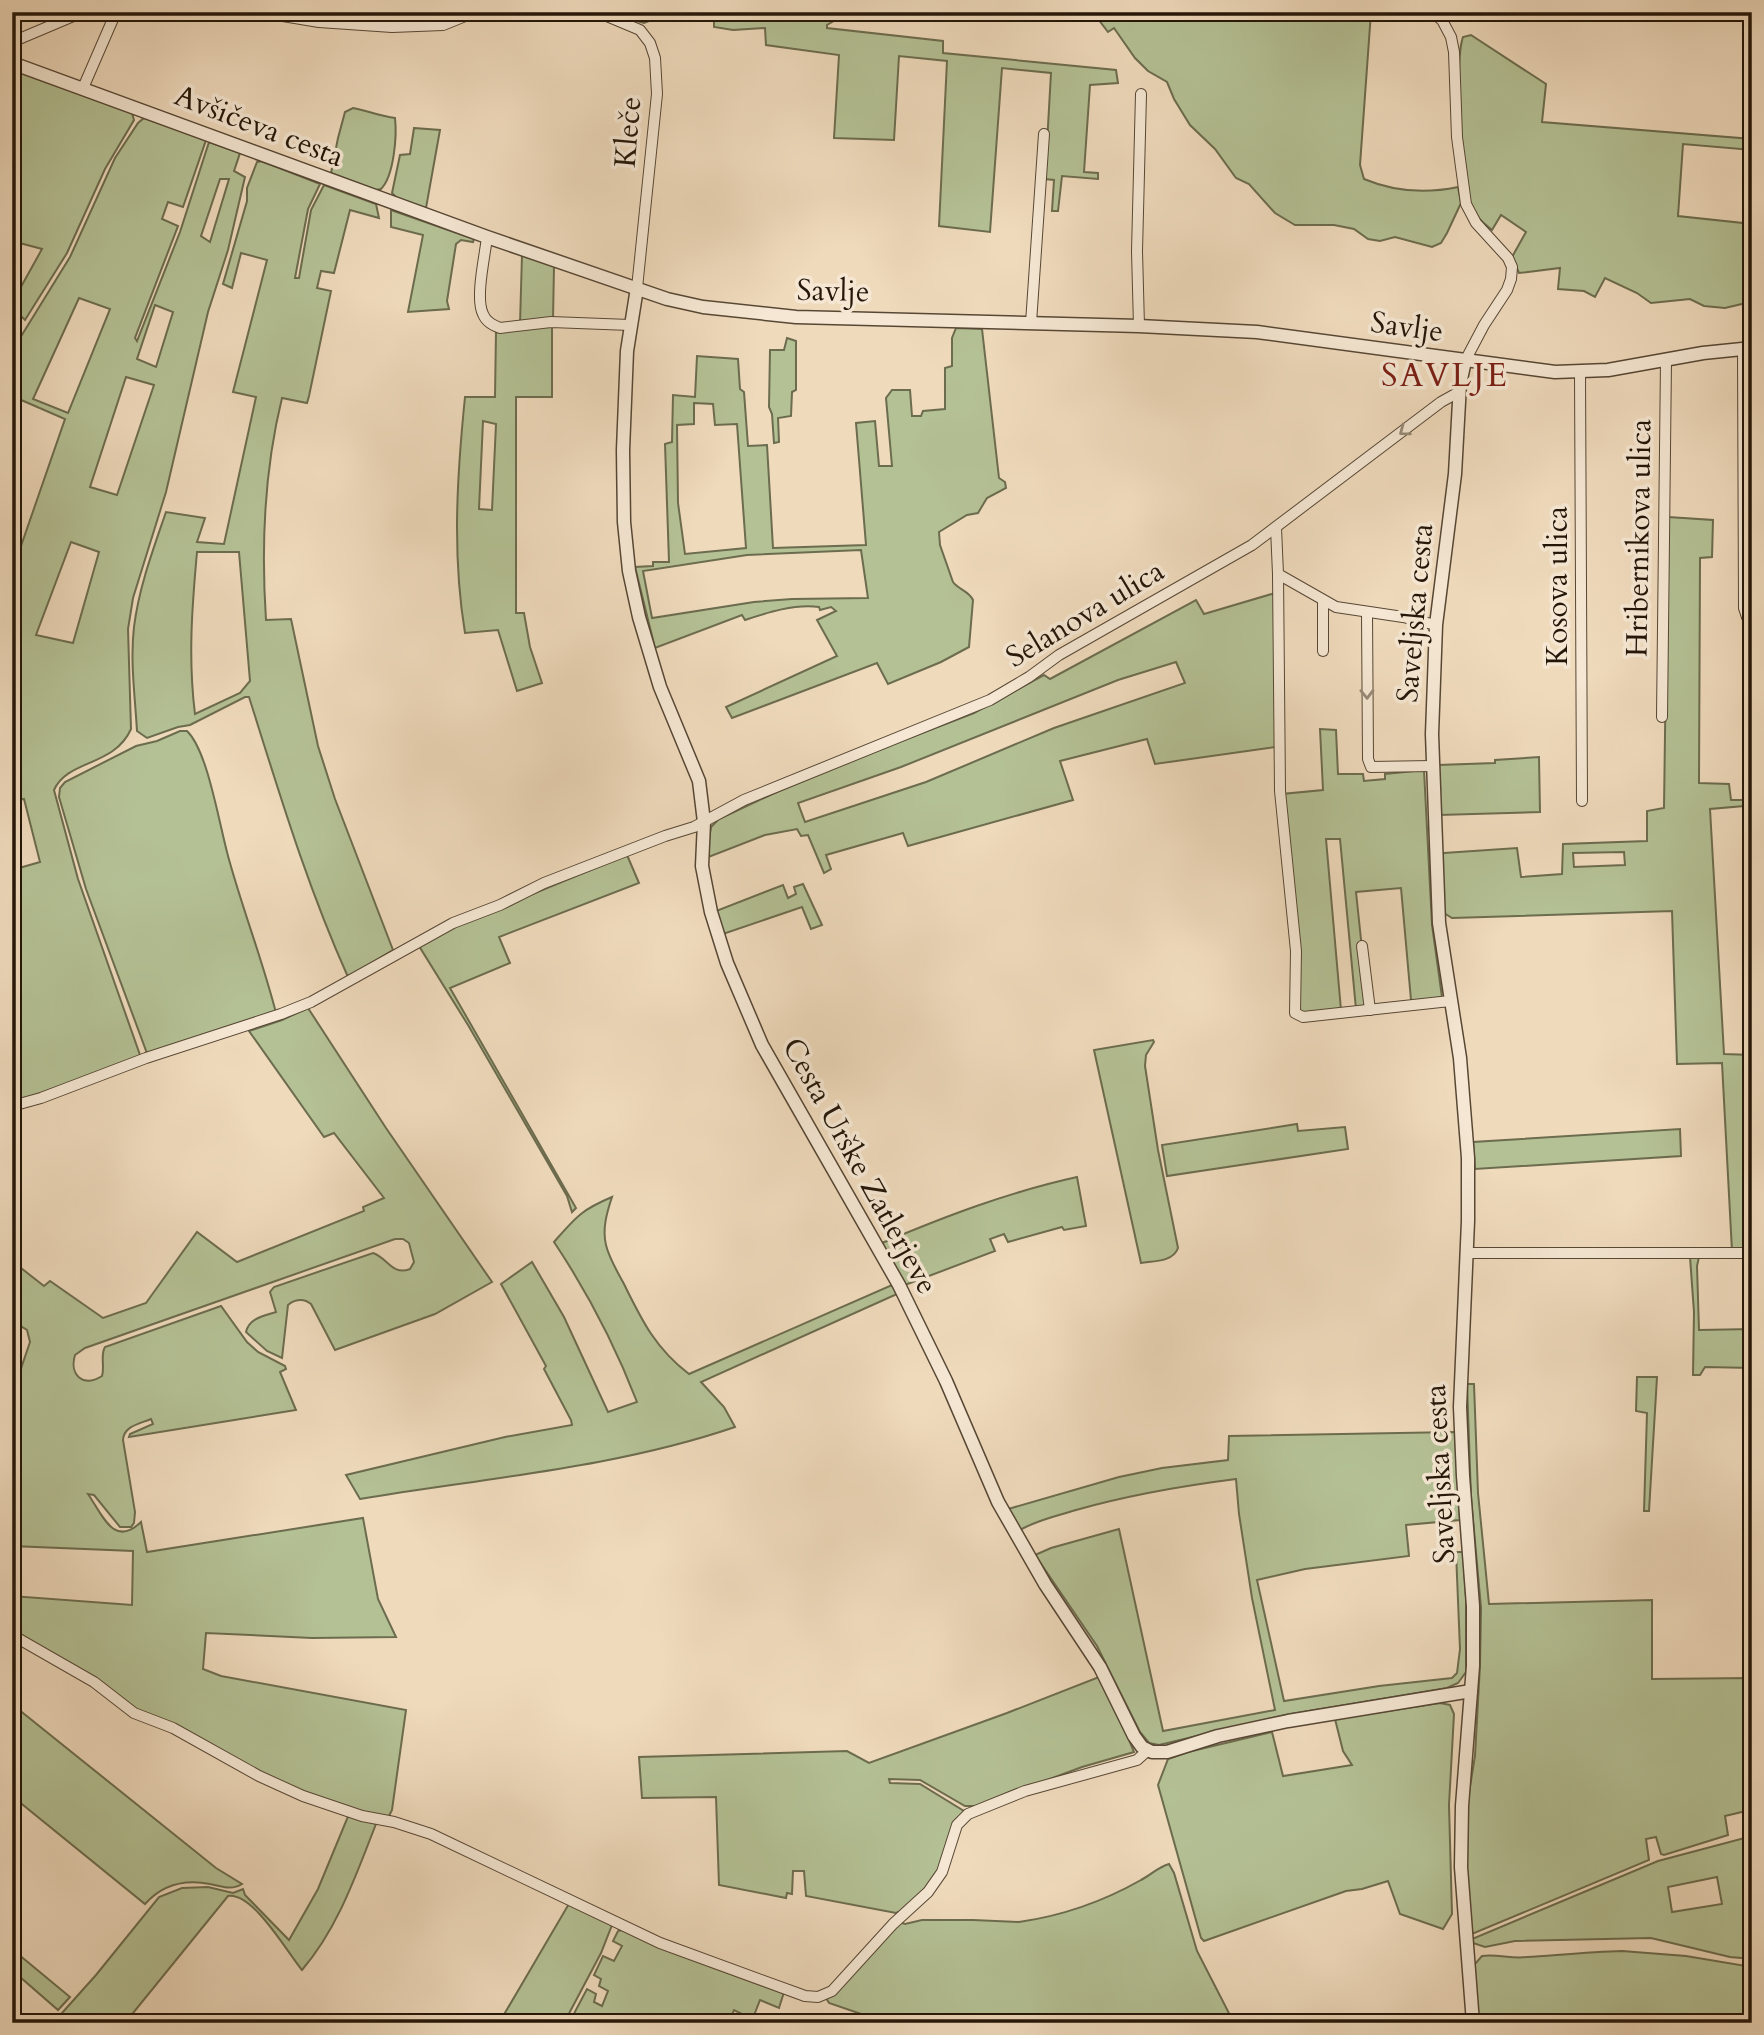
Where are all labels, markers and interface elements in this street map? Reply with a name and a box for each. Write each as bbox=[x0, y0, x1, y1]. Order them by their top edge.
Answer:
street label: Avšičeva cesta bbox=[168, 75, 350, 177]
street label: Kleče bbox=[604, 95, 652, 169]
street label: Savlje bbox=[796, 270, 870, 312]
street label: Savlje bbox=[1368, 302, 1446, 352]
district label: SAVLJE bbox=[1381, 353, 1509, 398]
street label: Hribernikova ulica bbox=[1616, 419, 1662, 657]
one-way arrow bbox=[1399, 423, 1411, 436]
street label: Kosova ulica bbox=[1537, 506, 1578, 666]
street label: Saveljska cesta bbox=[1387, 522, 1443, 704]
street label: Selanova ulica bbox=[998, 551, 1172, 677]
one-way arrow bbox=[1359, 689, 1375, 700]
street label: Cesta Urške Zatlerjeve bbox=[772, 1030, 948, 1302]
street label: Saveljska cesta bbox=[1415, 1383, 1465, 1565]

